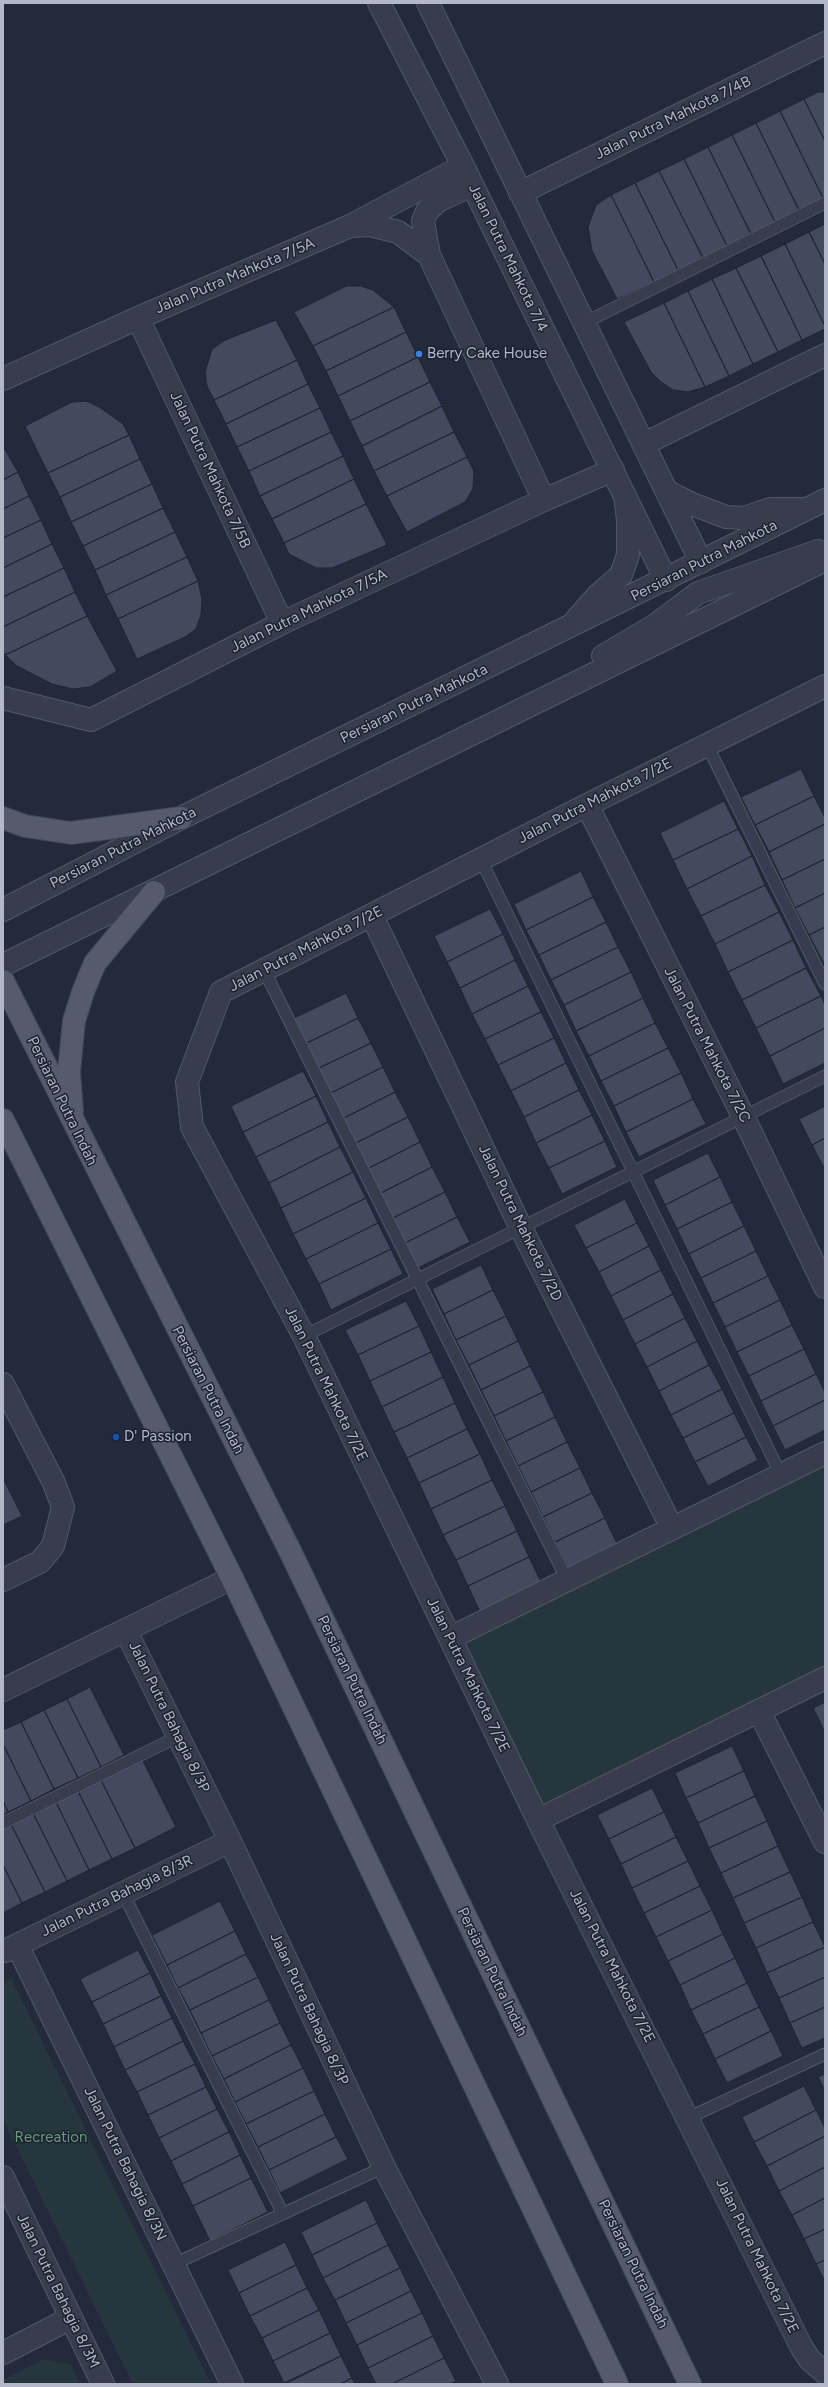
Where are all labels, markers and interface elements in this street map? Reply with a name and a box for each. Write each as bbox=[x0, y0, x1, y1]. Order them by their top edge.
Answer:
street label: Jalan Putra Mahkota 7/4B bbox=[592, 72, 754, 164]
street label: Jalan Putra Mahkota 7/4 bbox=[464, 181, 552, 335]
street label: Jalan Putra Mahkota 7/5A bbox=[152, 234, 318, 318]
place label: Berry Cake House bbox=[427, 345, 547, 363]
marker: Berry Cake House bbox=[414, 349, 424, 359]
street label: Jalan Putra Mahkota 7/5B bbox=[166, 389, 254, 551]
street label: Persiaran Putra Mahkota bbox=[628, 516, 780, 606]
street label: Jalan Putra Mahkota 7/5A bbox=[228, 565, 390, 657]
street label: Persiaran Putra Mahkota bbox=[337, 660, 491, 748]
street label: Jalan Putra Mahkota 7/2E bbox=[515, 754, 675, 848]
street label: Persiaran Putra Mahkota bbox=[47, 803, 199, 893]
street label: Jalan Putra Mahkota 7/2E bbox=[226, 902, 386, 996]
street label: Jalan Putra Mahkota 7/2C bbox=[660, 964, 754, 1126]
street label: Persiaran Putra Indah bbox=[23, 1034, 101, 1168]
street label: Jalan Putra Mahkota 7/2D bbox=[474, 1142, 566, 1304]
street label: Jalan Putra Mahkota 7/2E bbox=[281, 1304, 371, 1464]
street label: Persiaran Putra Indah bbox=[168, 1323, 248, 1457]
place label: D' Passion bbox=[124, 1428, 192, 1446]
marker: D' Passion bbox=[111, 1432, 121, 1442]
street label: Jalan Putra Mahkota 7/2E bbox=[423, 1595, 513, 1755]
street label: Persiaran Putra Indah bbox=[313, 1613, 391, 1747]
street label: Jalan Putra Bahagia 8/3P bbox=[125, 1639, 213, 1795]
street label: Jalan Putra Bahagia 8/3R bbox=[38, 1851, 196, 1941]
street label: Jalan Putra Mahkota 7/2E bbox=[565, 1886, 659, 2046]
street label: Persiaran Putra Indah bbox=[453, 1905, 531, 2039]
street label: Jalan Putra Bahagia 8/3P bbox=[266, 1930, 352, 2088]
street label: Jalan Putra Bahagia 8/3N bbox=[80, 2084, 170, 2244]
park label: Recreation bbox=[15, 2129, 87, 2147]
street label: Jalan Putra Mahkota 7/2E bbox=[712, 2176, 802, 2336]
street label: Persiaran Putra Indah bbox=[594, 2197, 672, 2331]
street label: Jalan Putra Bahagia 8/3M bbox=[13, 2211, 103, 2371]

